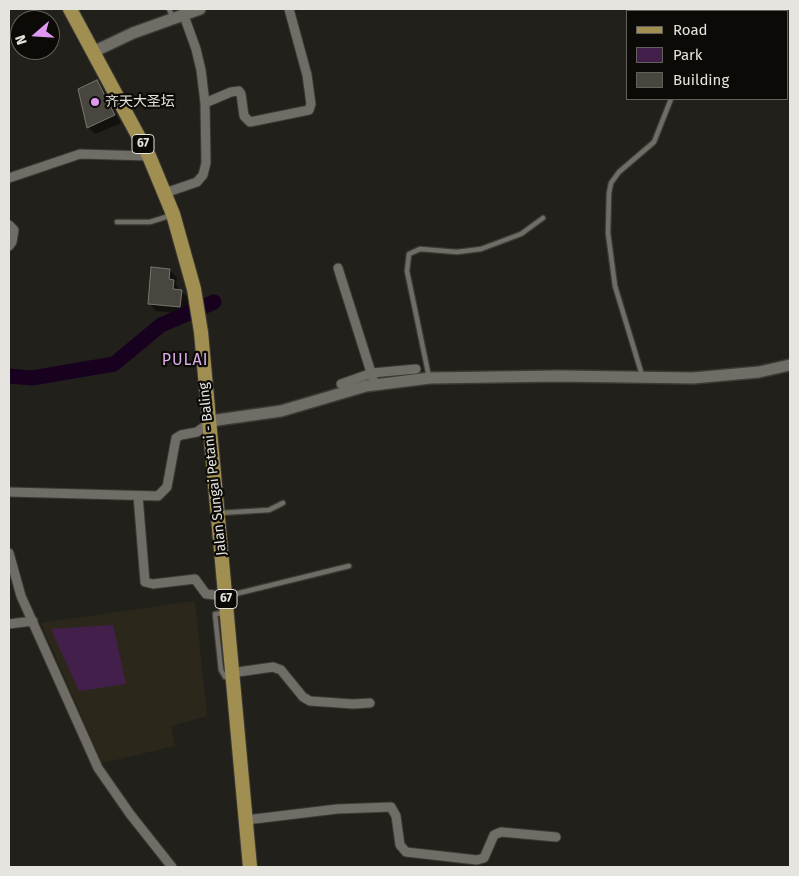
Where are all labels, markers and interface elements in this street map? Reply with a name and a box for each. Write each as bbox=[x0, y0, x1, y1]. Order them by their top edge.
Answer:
north arrow bbox=[10, 10, 60, 60]
legend bbox=[626, 10, 789, 100]
text: Road bbox=[673, 21, 708, 39]
text: N bbox=[12, 33, 31, 47]
text: Park bbox=[673, 46, 703, 64]
text: Building bbox=[673, 71, 729, 89]
place label: 齐天大圣坛 bbox=[105, 94, 175, 110]
marker: 齐天大圣坛 bbox=[89, 96, 101, 108]
road number: 67 bbox=[132, 134, 154, 154]
district label: PULAI bbox=[161, 351, 209, 371]
street label: Jalan Sungai Petani - Baling bbox=[196, 381, 230, 557]
road number: 67 bbox=[215, 590, 237, 608]

